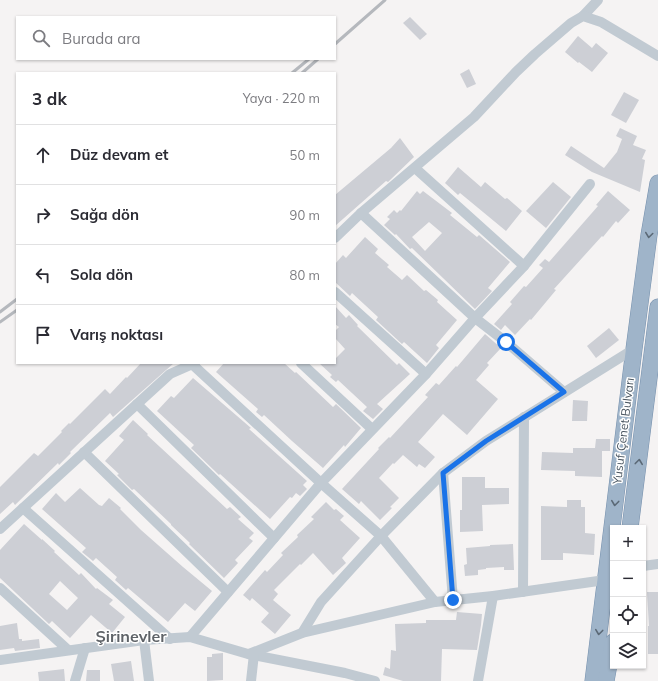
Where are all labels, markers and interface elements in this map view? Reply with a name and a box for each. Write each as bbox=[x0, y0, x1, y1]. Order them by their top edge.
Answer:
search box bbox=[16, 16, 336, 60]
icon: search bbox=[30, 27, 52, 49]
text: Burada ara bbox=[62, 29, 141, 48]
text: 3 dk bbox=[32, 88, 67, 109]
text: Yaya · 220 m bbox=[243, 90, 320, 106]
icon: ahead bbox=[32, 144, 54, 166]
text: Düz devam et bbox=[70, 145, 169, 164]
text: 50 m bbox=[290, 147, 320, 163]
icon: right bbox=[32, 204, 54, 226]
text: Sağa dön bbox=[70, 205, 139, 224]
text: 90 m bbox=[290, 207, 320, 223]
one-way arrow bbox=[645, 232, 654, 238]
icon: left bbox=[32, 264, 54, 286]
text: Sola dön bbox=[70, 265, 133, 284]
text: 80 m bbox=[290, 267, 320, 283]
icon: arrive bbox=[32, 324, 54, 346]
text: Varış noktası bbox=[70, 325, 163, 344]
route start bbox=[497, 333, 515, 351]
street label: Yusuf Çenet Bulvarı bbox=[609, 377, 637, 486]
one-way arrow bbox=[634, 458, 643, 465]
one-way arrow bbox=[610, 500, 619, 506]
map controls bbox=[610, 525, 646, 669]
button: + bbox=[610, 525, 646, 561]
button: − bbox=[610, 561, 646, 597]
route end bbox=[444, 591, 462, 609]
button: locate bbox=[610, 597, 646, 633]
district label: Şirinevler bbox=[95, 626, 167, 646]
one-way arrow bbox=[594, 629, 603, 635]
button: layers bbox=[610, 633, 646, 669]

